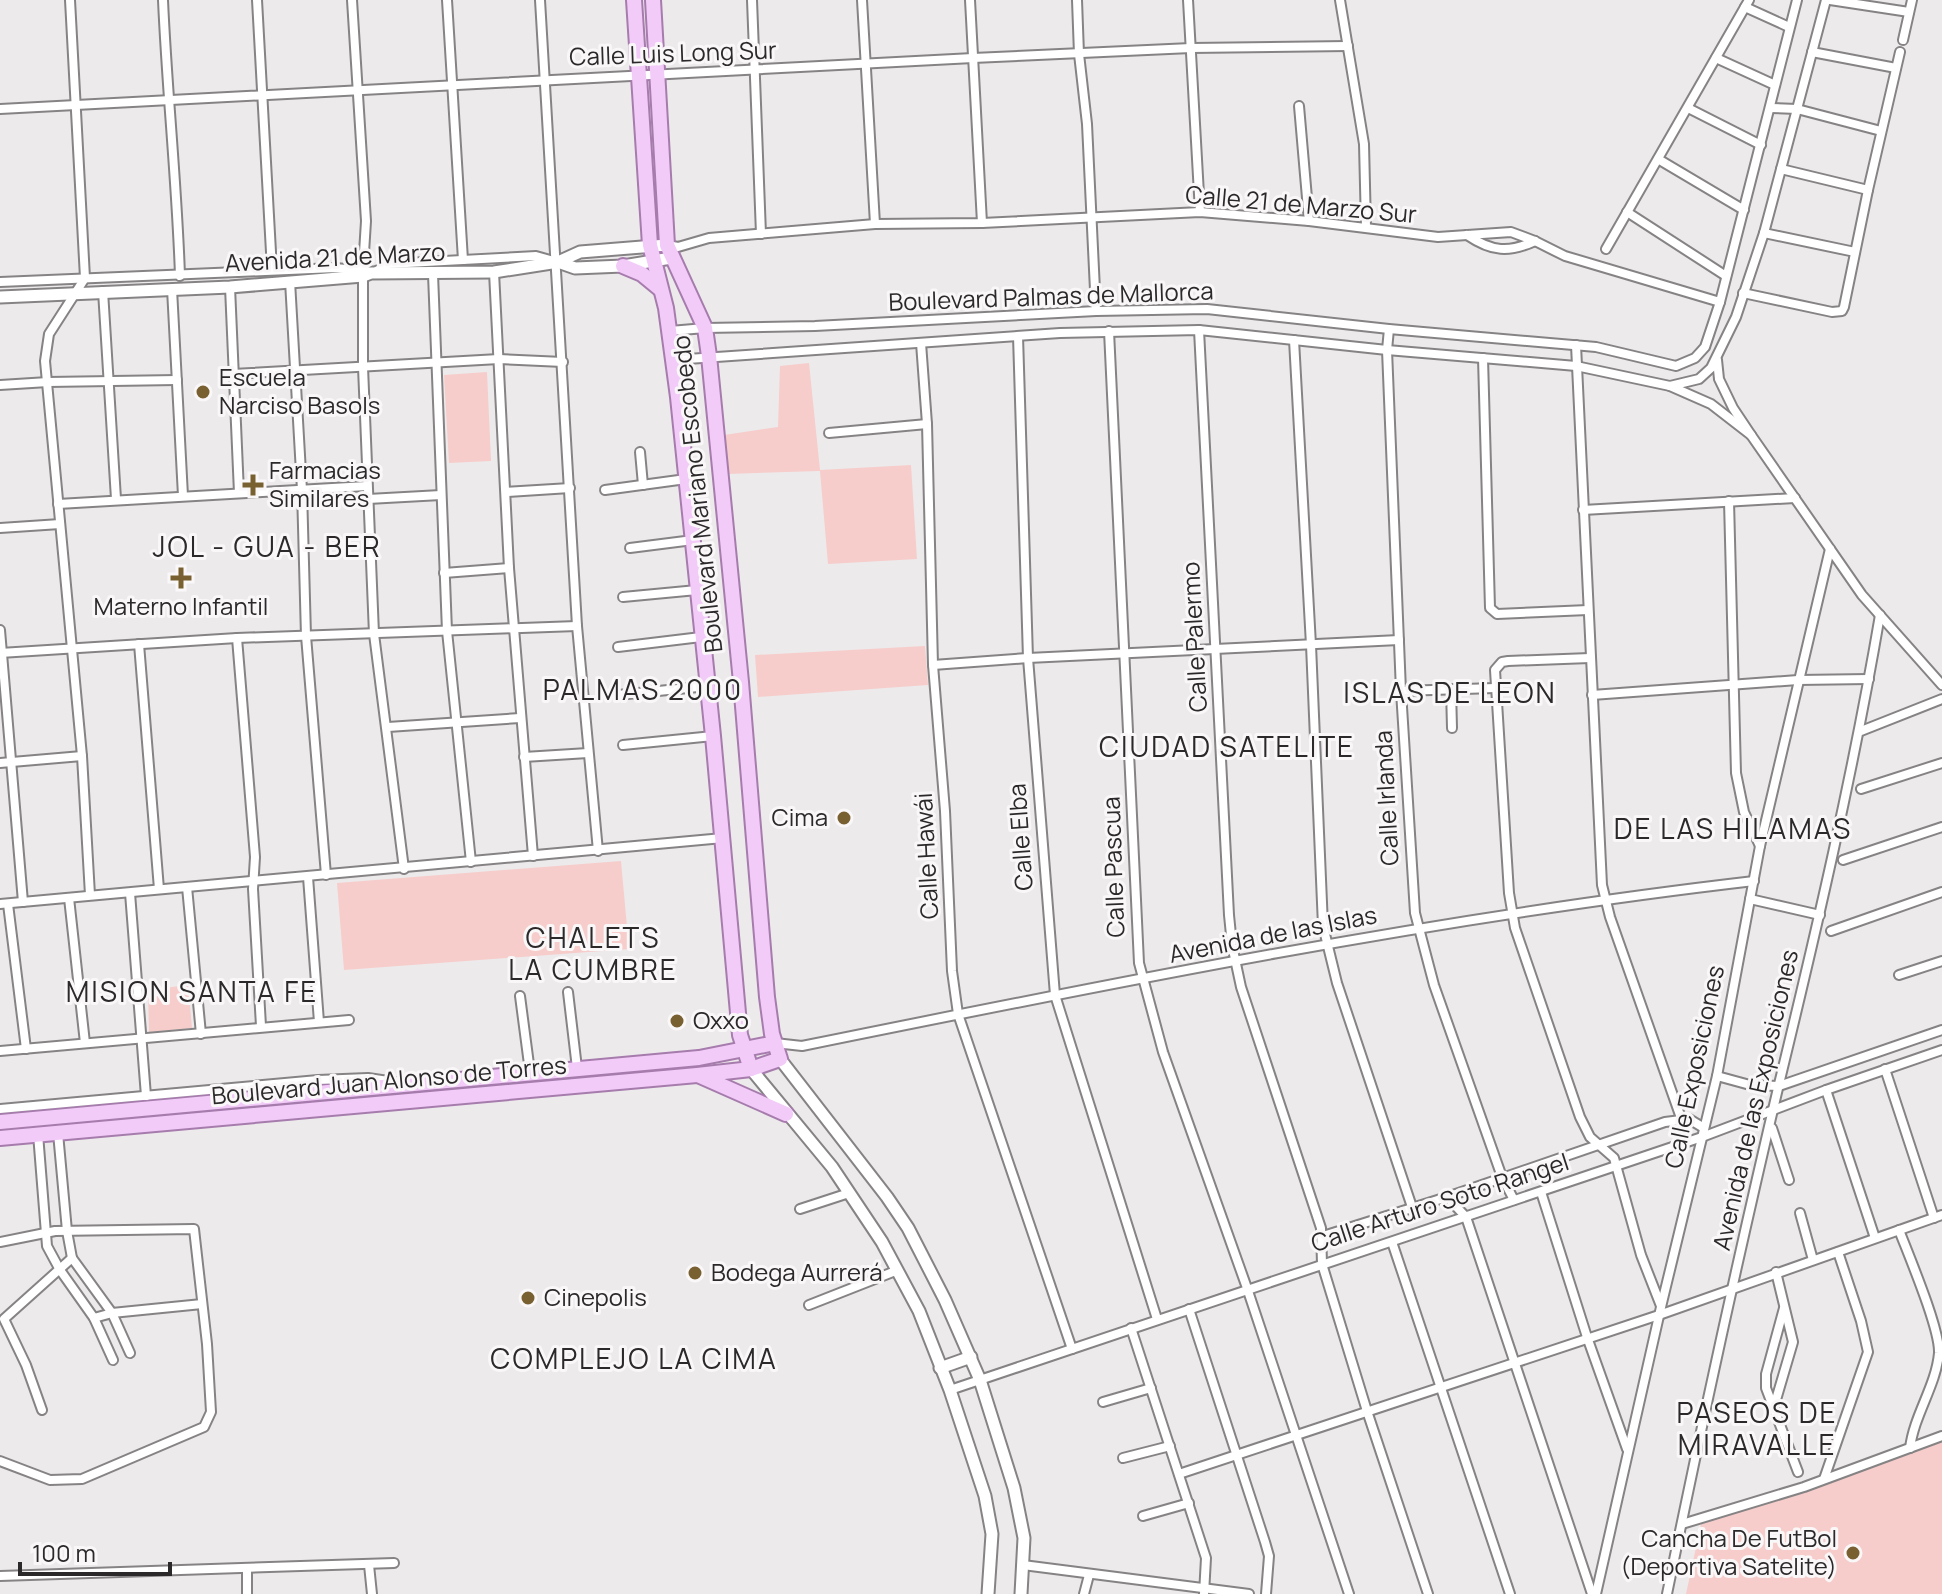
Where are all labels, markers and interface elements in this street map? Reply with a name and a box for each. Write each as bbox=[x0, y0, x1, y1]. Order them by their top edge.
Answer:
street label: Calle Luis Long Sur bbox=[569, 32, 778, 73]
street label: Calle 21 de Marzo Sur bbox=[1184, 177, 1418, 230]
street label: Avenida 21 de Marzo bbox=[224, 234, 446, 279]
street label: Boulevard Palmas de Mallorca bbox=[888, 273, 1214, 318]
street label: Boulevard Mariano Escobedo bbox=[663, 334, 730, 654]
place label: Escuela Narciso Basols bbox=[219, 360, 380, 421]
marker: Escuela Narciso Basols bbox=[194, 383, 212, 401]
place label: Farmacias Similares bbox=[269, 453, 381, 514]
marker: Farmacias Similares bbox=[244, 476, 262, 494]
district label: JOL - GUA - BER bbox=[152, 527, 382, 565]
street label: Calle Palermo bbox=[1173, 561, 1214, 713]
marker: Materno Infantil bbox=[170, 567, 192, 589]
place label: Materno Infantil bbox=[94, 589, 268, 622]
district label: PALMAS 2000 bbox=[543, 670, 743, 708]
district label: ISLAS DE LEON bbox=[1343, 673, 1557, 711]
district label: CIUDAD SATELITE bbox=[1099, 727, 1355, 765]
street label: Calle Irlanda bbox=[1365, 730, 1406, 867]
street label: Calle Elba bbox=[999, 782, 1040, 892]
street label: Calle Hawái bbox=[906, 792, 945, 920]
street label: Calle Pascua bbox=[1094, 796, 1131, 938]
place label: Cima bbox=[772, 800, 828, 833]
marker: Cima bbox=[835, 809, 853, 827]
district label: DE LAS HILAMAS bbox=[1614, 809, 1852, 847]
street label: Avenida de las Islas bbox=[1166, 897, 1379, 970]
district label: CHALETS LA CUMBRE bbox=[508, 918, 678, 988]
street label: Avenida de las Exposiciones bbox=[1704, 946, 1805, 1253]
street label: Calle Exposiciones bbox=[1656, 962, 1731, 1171]
district label: MISION SANTA FE bbox=[66, 972, 318, 1010]
place label: Oxxo bbox=[693, 1003, 749, 1036]
marker: Oxxo bbox=[668, 1012, 686, 1030]
street label: Boulevard Juan Alonso de Torres bbox=[210, 1048, 568, 1111]
street label: Calle Arturo Soto Rangel bbox=[1306, 1144, 1573, 1259]
place label: Bodega Aurrerá bbox=[711, 1255, 883, 1288]
marker: Bodega Aurrerá bbox=[686, 1264, 704, 1282]
place label: Cinepolis bbox=[544, 1280, 647, 1313]
marker: Cinepolis bbox=[519, 1289, 537, 1307]
district label: COMPLEJO LA CIMA bbox=[490, 1339, 778, 1377]
district label: PASEOS DE MIRAVALLE bbox=[1677, 1393, 1837, 1463]
place label: Cancha De FutBol (Deportiva Satelite) bbox=[1620, 1521, 1837, 1582]
scale bar bbox=[20, 1526, 170, 1576]
text: 100 m bbox=[32, 1536, 96, 1569]
marker: Cancha De FutBol (Deportiva Satelite) bbox=[1844, 1544, 1862, 1562]

